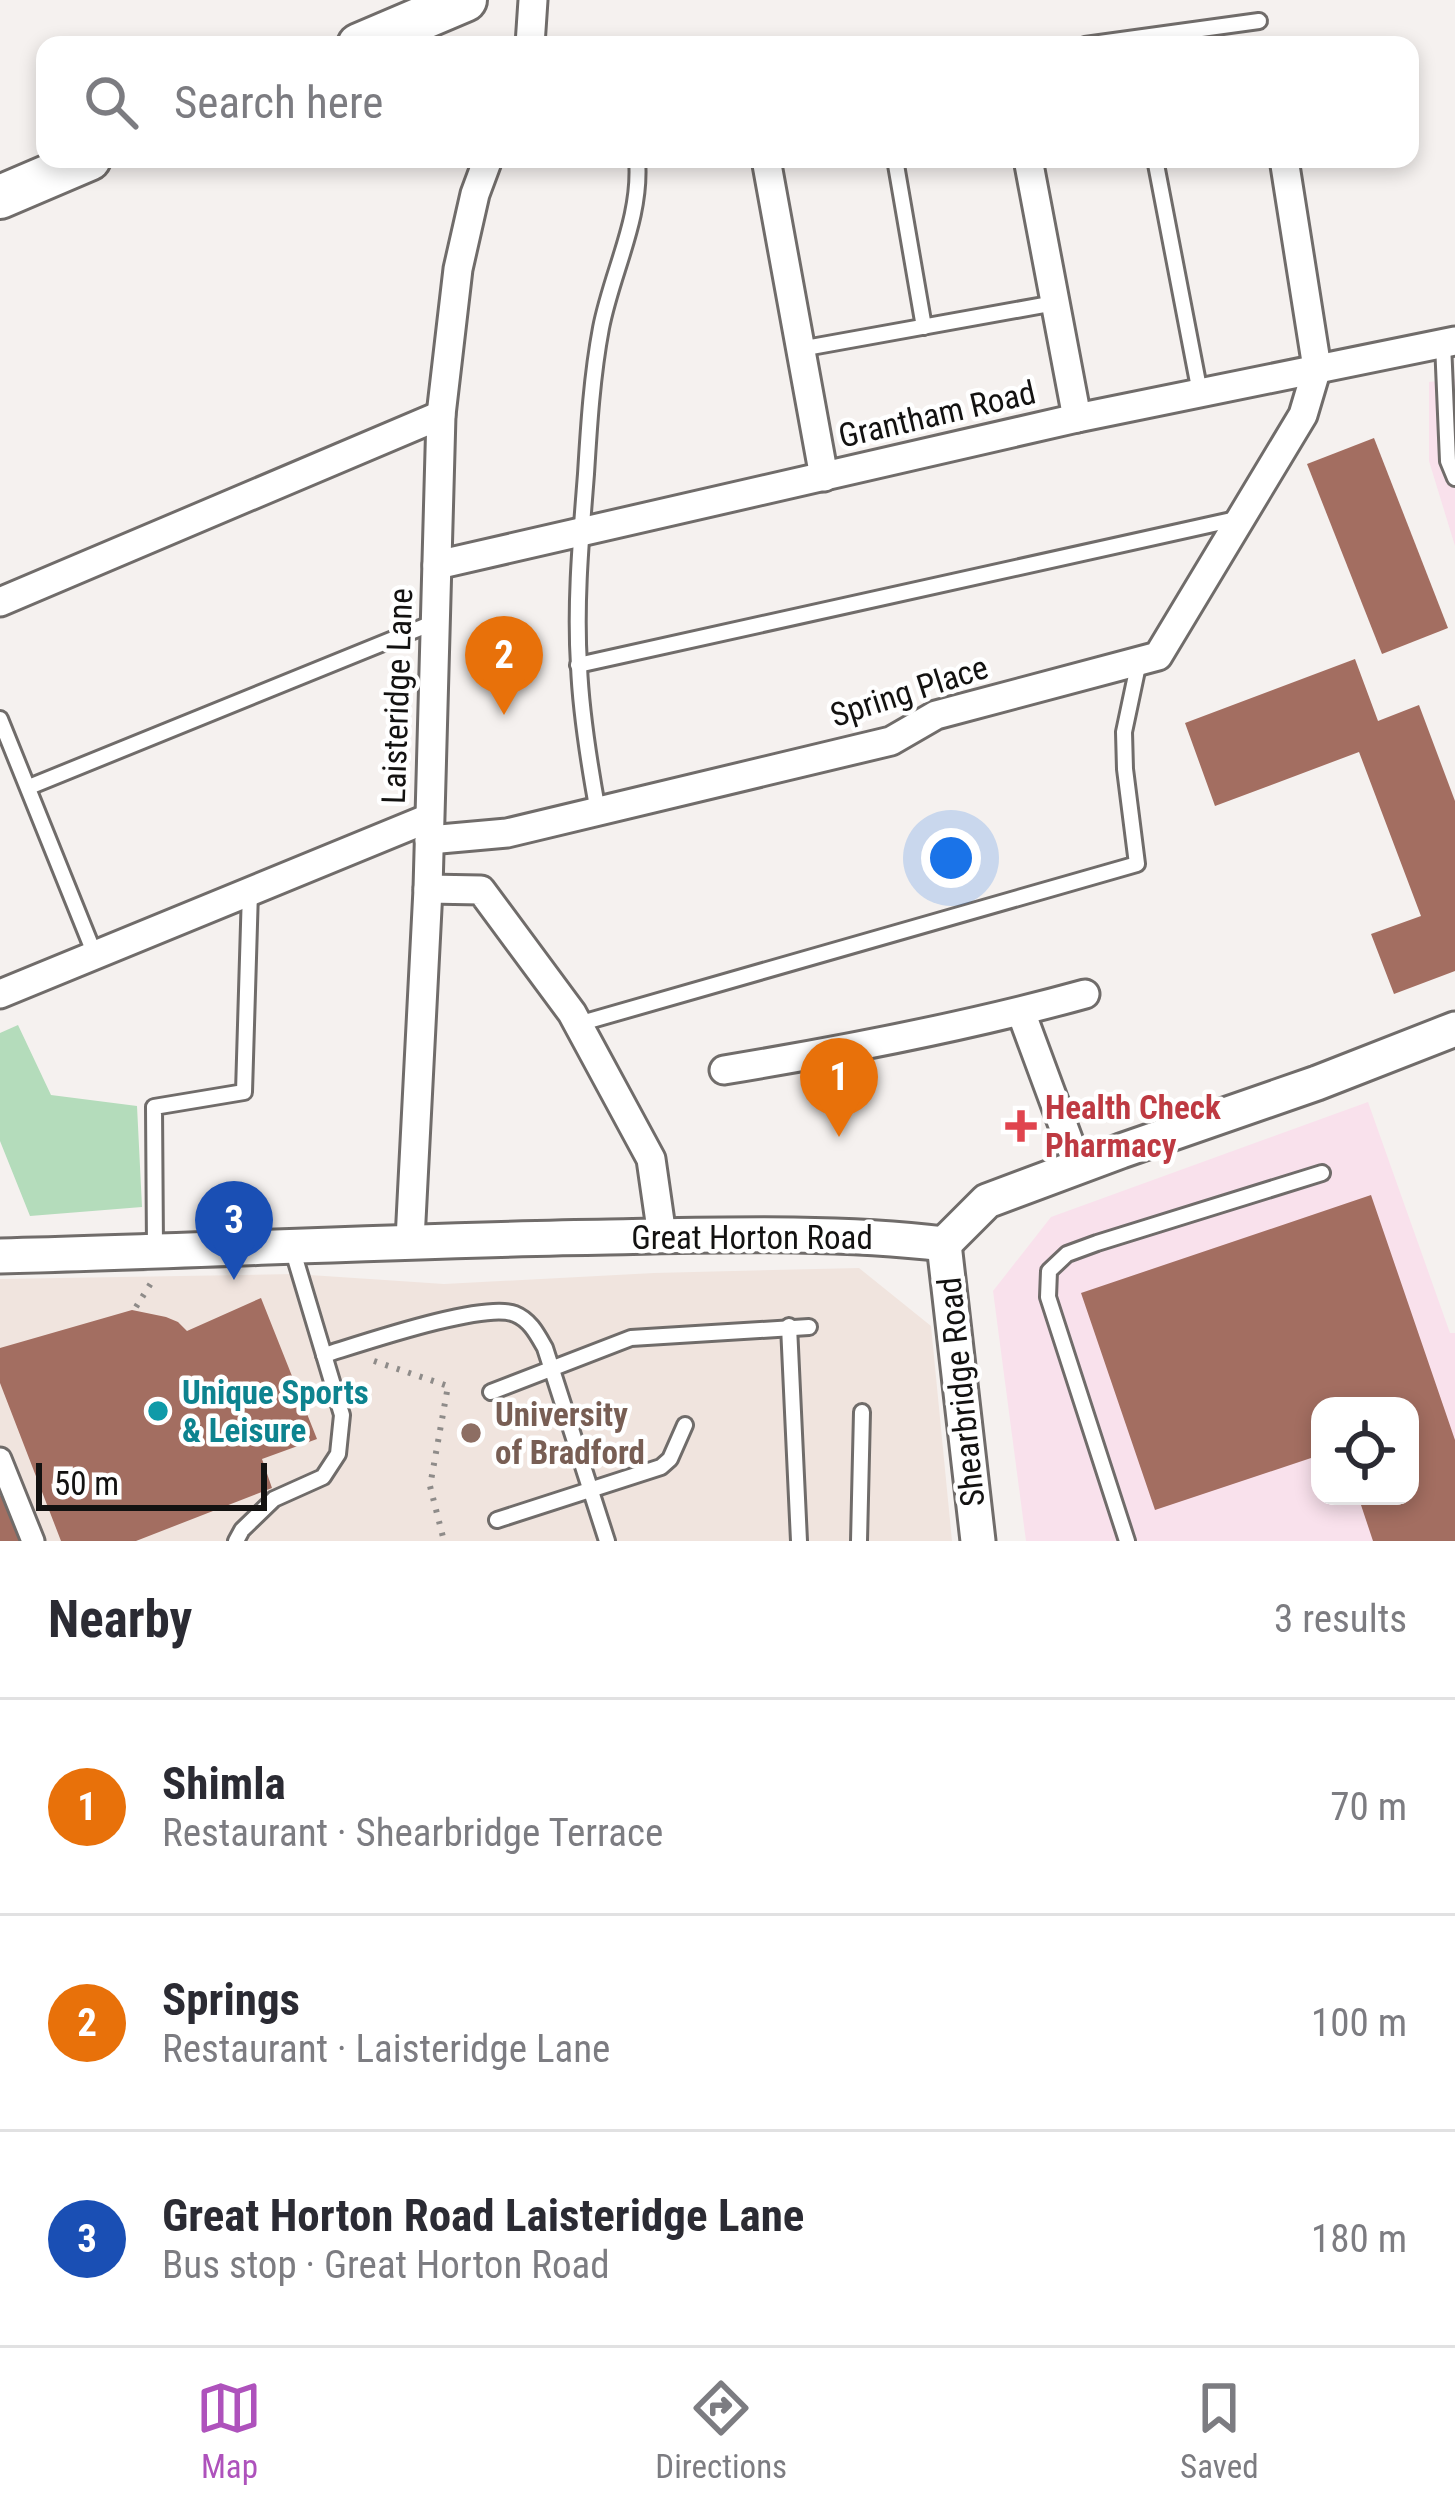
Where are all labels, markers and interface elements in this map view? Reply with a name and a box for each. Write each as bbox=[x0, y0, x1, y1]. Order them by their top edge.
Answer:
search box bbox=[36, 36, 1419, 168]
icon: search bbox=[78, 69, 144, 135]
text: Search here bbox=[174, 76, 383, 129]
street label: Grantham Road bbox=[835, 372, 1039, 456]
street label: Laisteridge Lane bbox=[374, 588, 420, 804]
pin: 2 bbox=[465, 616, 543, 715]
street label: Spring Place bbox=[825, 647, 993, 735]
your location bbox=[921, 828, 981, 888]
pin: 1 bbox=[800, 1038, 878, 1137]
place label: Health Check Pharmacy bbox=[1045, 1088, 1221, 1165]
marker: Health Check Pharmacy bbox=[1008, 1113, 1034, 1139]
pin: 3 bbox=[195, 1181, 273, 1280]
street label: Great Horton Road bbox=[631, 1218, 873, 1257]
street label: Shearbridge Road bbox=[930, 1275, 992, 1509]
place label: Unique Sports & Leisure bbox=[182, 1373, 369, 1450]
place label: University of Bradford bbox=[495, 1395, 645, 1472]
map controls bbox=[1311, 1397, 1419, 1505]
button: locate bbox=[1311, 1397, 1419, 1505]
marker: Unique Sports & Leisure bbox=[145, 1398, 171, 1424]
marker: University of Bradford bbox=[458, 1420, 484, 1446]
scale bar bbox=[36, 1457, 267, 1510]
text: 50 m bbox=[54, 1464, 119, 1503]
text: Nearby bbox=[48, 1590, 192, 1649]
text: 3 results bbox=[1274, 1596, 1407, 1642]
text: Shimla bbox=[162, 1757, 286, 1810]
text: 1 bbox=[77, 1784, 97, 1830]
text: 70 m bbox=[1330, 1784, 1407, 1830]
text: Restaurant · Shearbridge Terrace bbox=[162, 1810, 663, 1856]
text: Springs bbox=[162, 1973, 300, 2026]
text: 2 bbox=[77, 2000, 97, 2046]
text: 100 m bbox=[1311, 2000, 1407, 2046]
text: Restaurant · Laisteridge Lane bbox=[162, 2026, 610, 2072]
text: Great Horton Road Laisteridge Lane bbox=[162, 2189, 804, 2242]
text: 3 bbox=[77, 2216, 97, 2262]
text: 180 m bbox=[1311, 2216, 1407, 2262]
text: Bus stop · Great Horton Road bbox=[162, 2242, 610, 2288]
tab: Map bbox=[196, 2375, 262, 2486]
tab: Directions bbox=[655, 2375, 787, 2486]
tab: Saved bbox=[1180, 2375, 1259, 2486]

